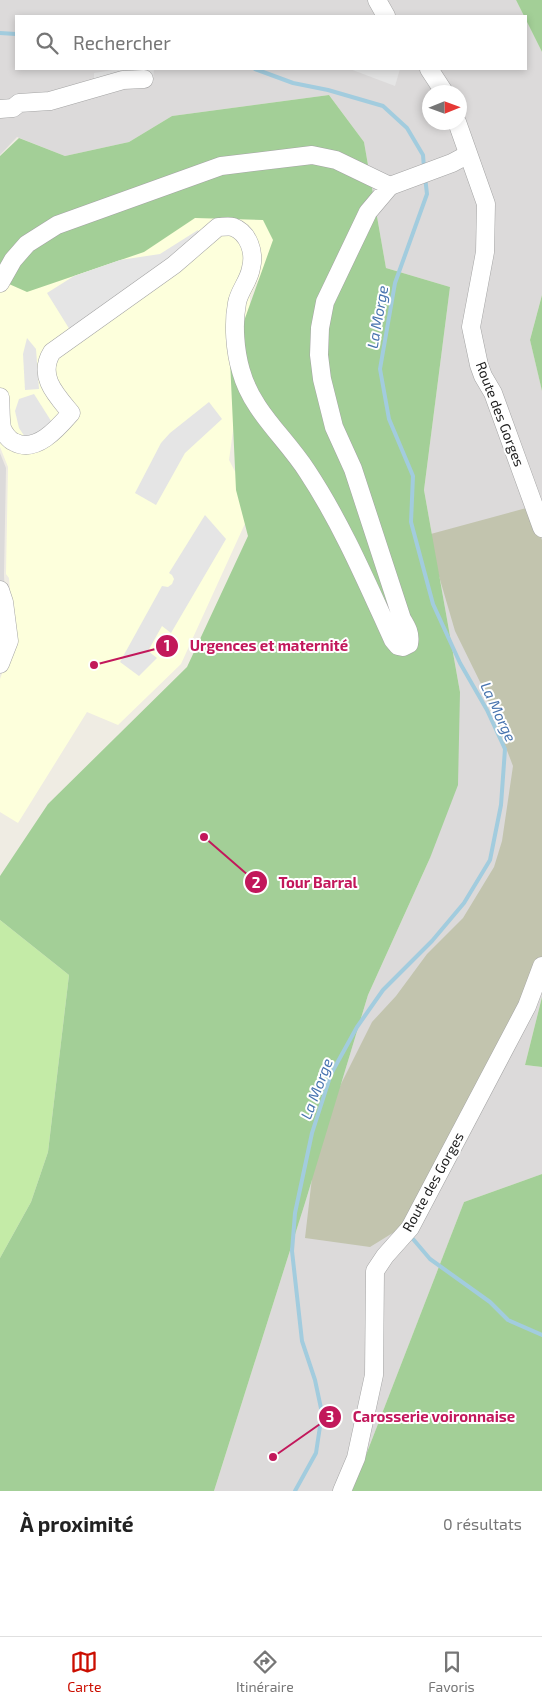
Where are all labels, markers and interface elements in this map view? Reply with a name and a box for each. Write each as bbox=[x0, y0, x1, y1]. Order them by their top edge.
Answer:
search box bbox=[15, 15, 527, 70]
icon: search bbox=[33, 29, 61, 57]
text: Rechercher bbox=[73, 31, 171, 54]
north arrow bbox=[422, 85, 467, 130]
water label: La Morge bbox=[363, 284, 391, 350]
street label: Route des Gorges bbox=[473, 359, 528, 469]
callout: Urgences et maternité bbox=[155, 631, 358, 661]
text: 1 bbox=[164, 636, 170, 654]
text: Urgences et maternité bbox=[190, 636, 348, 654]
water label: La Morge bbox=[477, 679, 521, 744]
callout: Tour Barral bbox=[243, 867, 368, 897]
text: 2 bbox=[252, 873, 261, 891]
text: Tour Barral bbox=[278, 873, 358, 891]
water label: La Morge bbox=[296, 1056, 336, 1122]
street label: Route des Gorges bbox=[398, 1129, 467, 1234]
callout: Carosserie voironnaise bbox=[318, 1402, 526, 1432]
text: 3 bbox=[326, 1407, 334, 1425]
text: Carosserie voironnaise bbox=[353, 1407, 515, 1425]
text: À proximité bbox=[20, 1511, 134, 1536]
text: 0 résultats bbox=[443, 1514, 522, 1533]
tab: Carte bbox=[67, 1648, 101, 1695]
tab: Itinéraire bbox=[236, 1648, 294, 1695]
tab: Favoris bbox=[428, 1648, 475, 1695]

